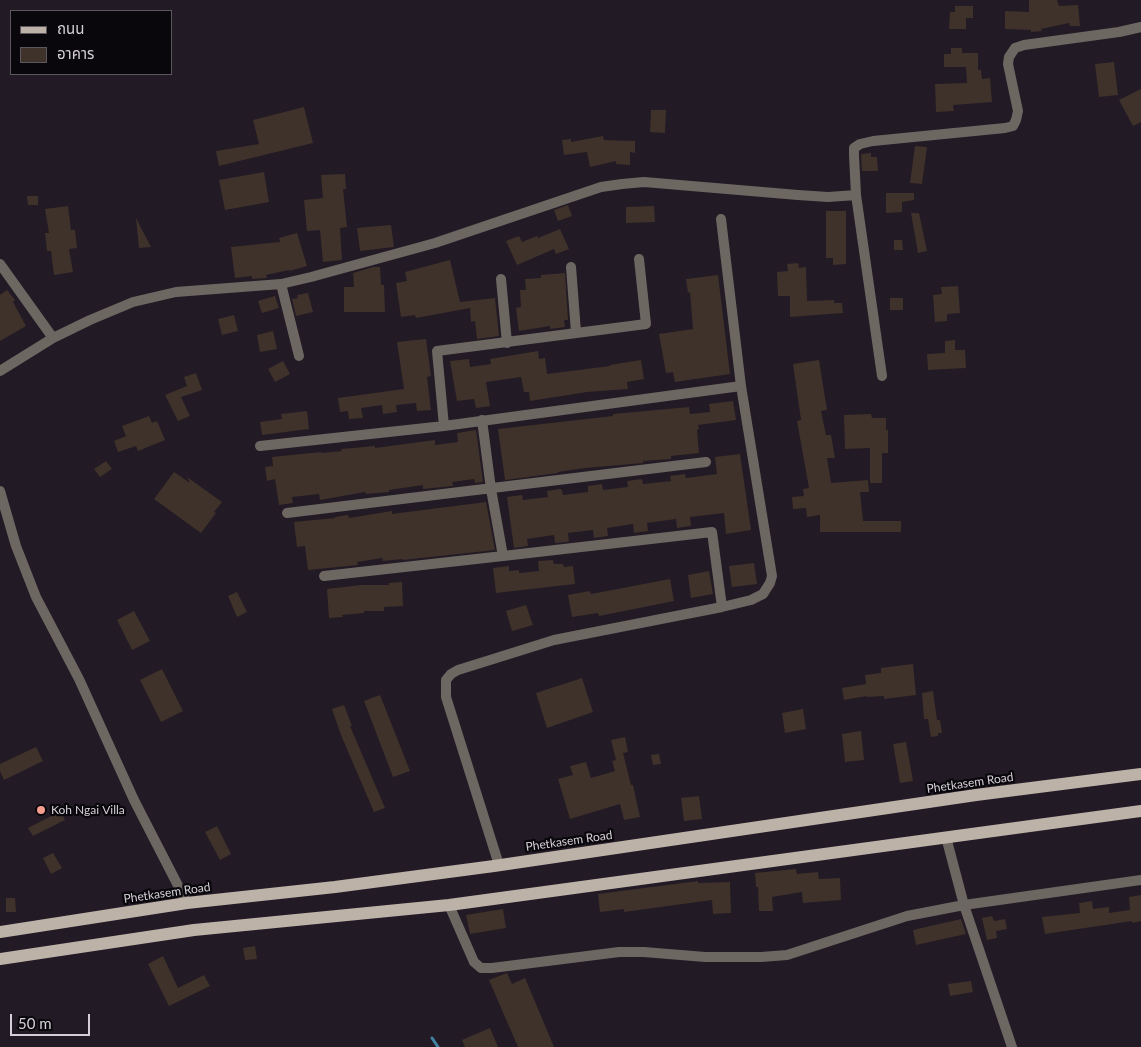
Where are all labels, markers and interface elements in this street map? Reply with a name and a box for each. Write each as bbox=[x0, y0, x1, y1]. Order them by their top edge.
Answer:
legend bbox=[10, 10, 172, 75]
text: ถนน bbox=[57, 19, 84, 37]
text: อาคาร bbox=[57, 44, 94, 62]
street label: Phetkasem Road bbox=[926, 770, 1014, 796]
place label: Koh Ngai Villa bbox=[51, 803, 125, 817]
marker: Koh Ngai Villa bbox=[35, 804, 47, 816]
street label: Phetkasem Road bbox=[525, 828, 613, 854]
street label: Phetkasem Road bbox=[123, 880, 211, 906]
scale bar bbox=[12, 1004, 92, 1036]
text: 50 m bbox=[18, 1014, 52, 1032]

